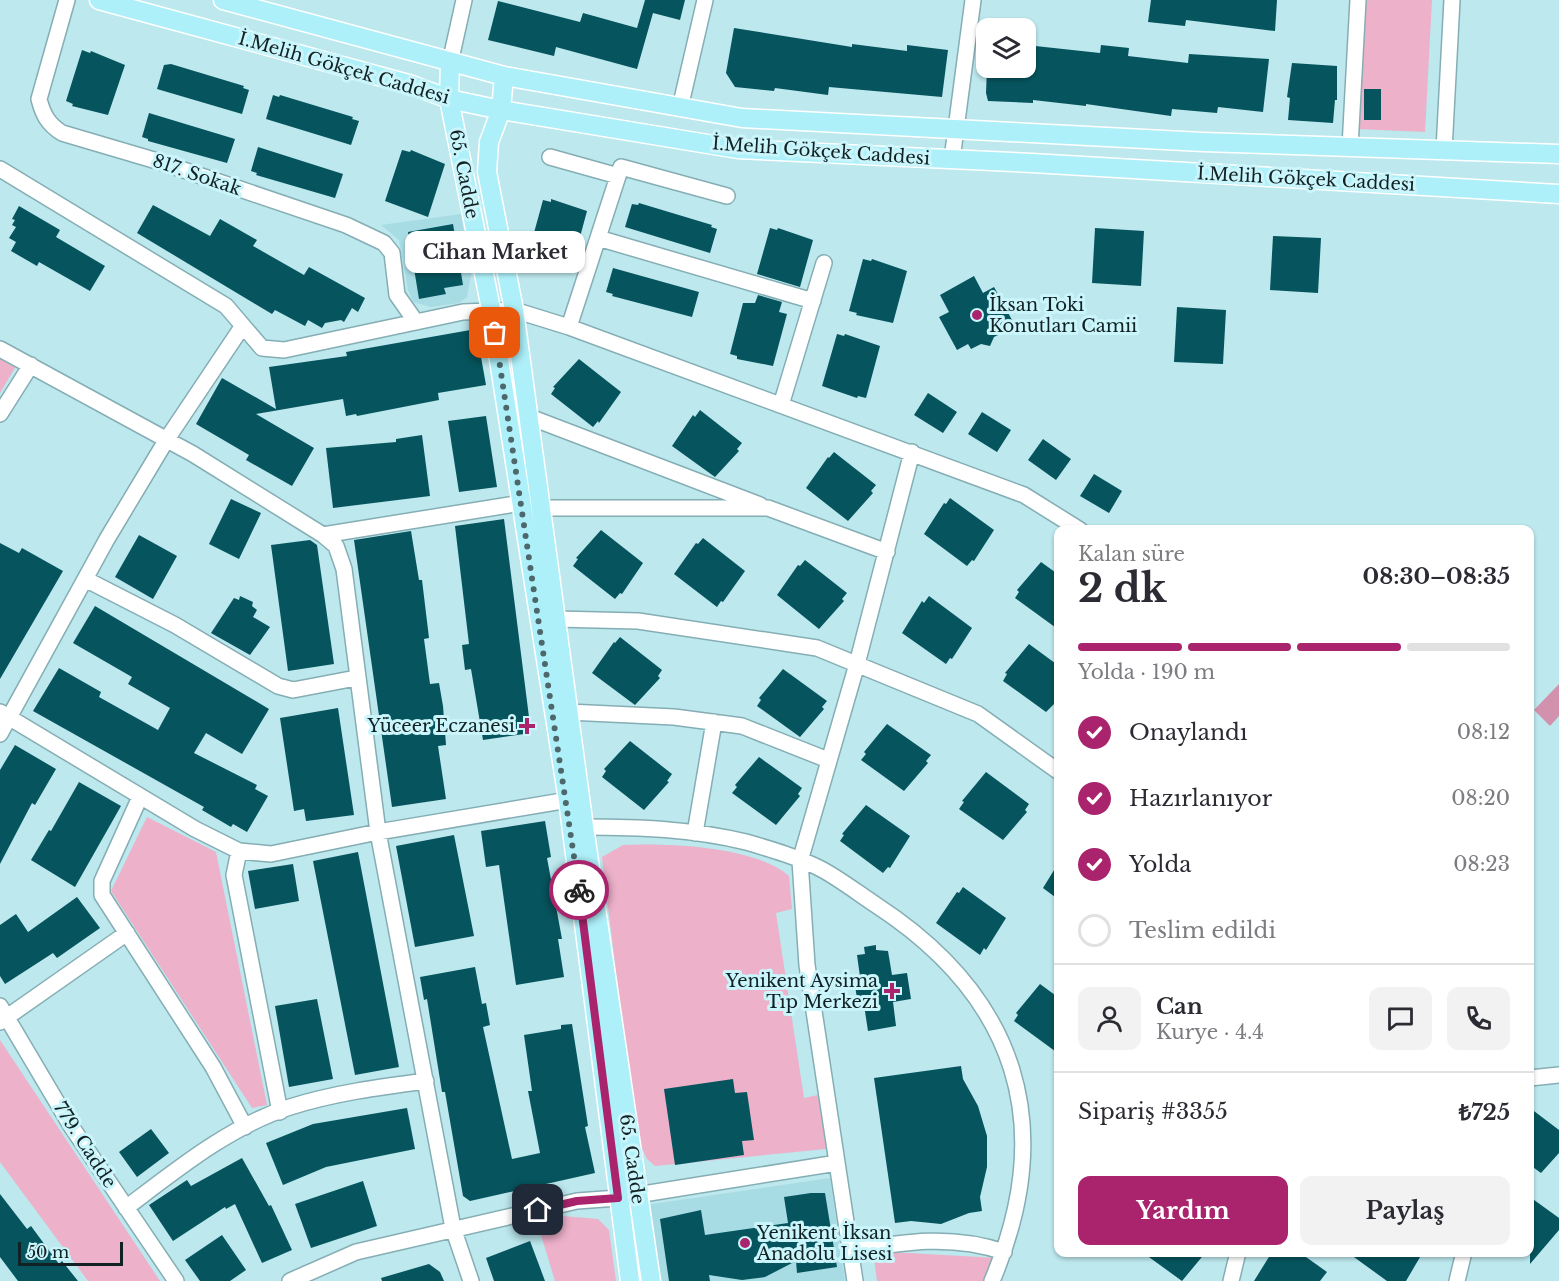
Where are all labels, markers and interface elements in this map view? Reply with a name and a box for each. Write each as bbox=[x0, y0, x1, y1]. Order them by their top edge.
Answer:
map controls bbox=[976, 18, 1036, 78]
button: layers bbox=[976, 18, 1036, 78]
street label: İ.Melih Gökçek Caddesi bbox=[236, 26, 452, 109]
street label: 65. Cadde bbox=[445, 127, 483, 221]
street label: İ.Melih Gökçek Caddesi bbox=[711, 131, 931, 170]
street label: 817. Sokak bbox=[150, 150, 244, 200]
street label: İ.Melih Gökçek Caddesi bbox=[1196, 161, 1416, 196]
callout: Cihan Market bbox=[405, 231, 585, 273]
text: Cihan Market bbox=[422, 240, 568, 264]
place label: İksan Toki Konutları Camii bbox=[989, 293, 1137, 337]
pin bbox=[469, 307, 520, 358]
marker: İksan Toki Konutları Camii bbox=[970, 308, 984, 322]
icon: bag bbox=[478, 316, 511, 349]
text: Kalan süre bbox=[1078, 542, 1185, 566]
text: 08:30–08:35 bbox=[1363, 563, 1510, 590]
text: 2 dk bbox=[1078, 564, 1167, 613]
text: Yolda · 190 m bbox=[1078, 660, 1215, 684]
place label: Yüceer Eczanesi bbox=[366, 715, 515, 737]
icon: check bbox=[1078, 716, 1111, 749]
marker: Yüceer Eczanesi bbox=[520, 719, 534, 733]
text: Onaylandı bbox=[1129, 719, 1247, 746]
text: 08:12 bbox=[1457, 720, 1510, 744]
icon: check bbox=[1078, 782, 1111, 815]
text: Hazırlanıyor bbox=[1129, 785, 1272, 812]
text: 08:20 bbox=[1451, 786, 1510, 810]
icon: check bbox=[1078, 848, 1111, 881]
text: Yolda bbox=[1129, 851, 1191, 878]
text: 08:23 bbox=[1453, 852, 1510, 876]
courier bbox=[549, 860, 609, 920]
icon: bike bbox=[563, 874, 596, 907]
text: Teslim edildi bbox=[1129, 917, 1276, 944]
place label: Yenikent Aysima Tıp Merkezi bbox=[725, 970, 878, 1013]
marker: Yenikent Aysima Tıp Merkezi bbox=[883, 982, 901, 1000]
button: person bbox=[1078, 987, 1141, 1050]
button: chat bbox=[1369, 987, 1432, 1050]
button: phone bbox=[1447, 987, 1510, 1050]
text: Can bbox=[1156, 993, 1203, 1020]
text: Kurye · 4.4 bbox=[1156, 1020, 1264, 1044]
street label: 779. Cadde bbox=[49, 1098, 121, 1192]
text: Sipariş #3355 bbox=[1078, 1098, 1228, 1125]
text: ₺725 bbox=[1459, 1099, 1510, 1126]
street label: 65. Cadde bbox=[615, 1113, 649, 1205]
button: Yardım bbox=[1078, 1176, 1288, 1245]
button: Paylaş bbox=[1300, 1176, 1510, 1245]
pin bbox=[512, 1184, 563, 1235]
icon: home bbox=[521, 1193, 554, 1226]
place label: Yenikent İksan Anadolu Lisesi bbox=[756, 1221, 892, 1265]
marker: Yenikent İksan Anadolu Lisesi bbox=[738, 1236, 752, 1250]
scale bar bbox=[18, 1239, 123, 1266]
text: 50 m bbox=[27, 1242, 69, 1262]

